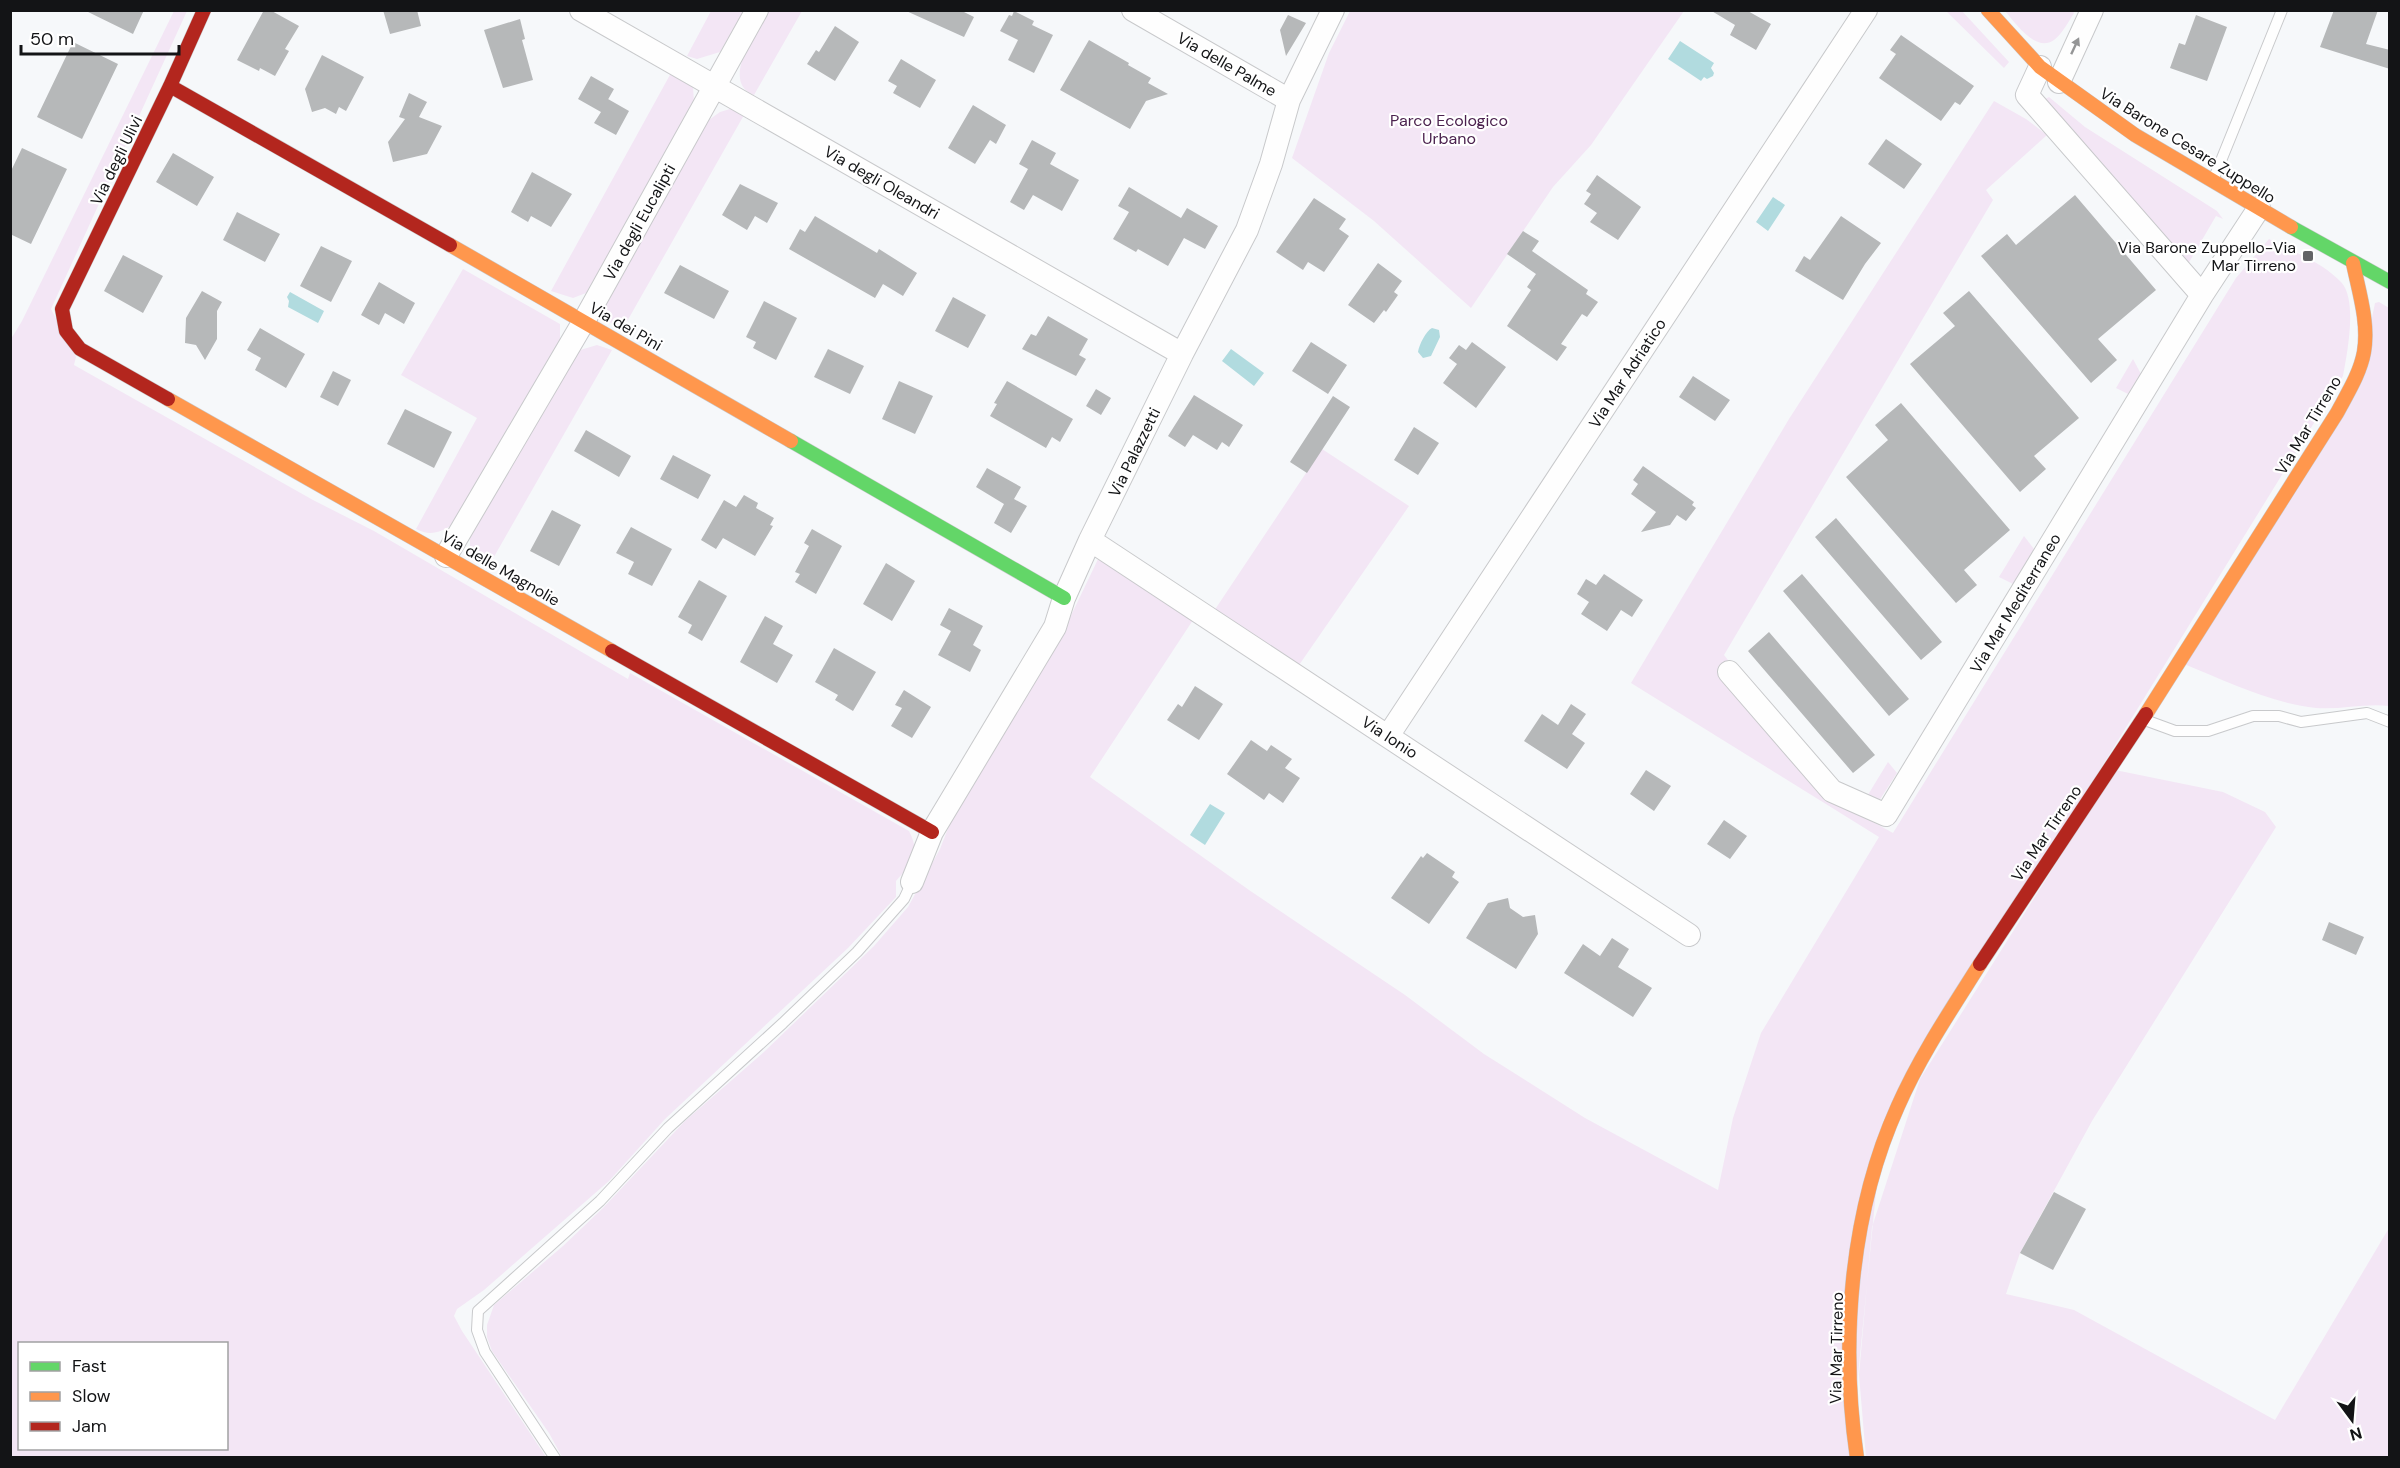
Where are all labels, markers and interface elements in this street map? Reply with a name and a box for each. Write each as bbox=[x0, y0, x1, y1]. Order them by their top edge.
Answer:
scale bar bbox=[21, 18, 178, 56]
text: 50 m bbox=[30, 27, 74, 51]
street label: Via delle Palme bbox=[1173, 27, 1280, 101]
one-way arrow bbox=[2071, 38, 2080, 55]
street label: Via Barone Cesare Zuppello bbox=[2096, 83, 2280, 208]
park label: Parco Ecologico Urbano bbox=[1390, 110, 1508, 149]
street label: Via degli Ulivi bbox=[86, 112, 147, 209]
street label: Via degli Oleandri bbox=[820, 141, 943, 224]
street label: Via degli Eucalipti bbox=[599, 160, 680, 284]
place label: Via Barone Zuppello-Via Mar Tirreno bbox=[2118, 237, 2296, 276]
marker: Via Barone Zuppello-Via Mar Tirreno bbox=[2301, 249, 2315, 263]
street label: Via dei Pini bbox=[585, 297, 666, 356]
street label: Via Mar Adriatico bbox=[1584, 314, 1671, 432]
street label: Via Mar Tirreno bbox=[2271, 372, 2346, 479]
street label: Via Palazzetti bbox=[1104, 404, 1165, 501]
street label: Via delle Magnolie bbox=[438, 526, 564, 611]
street label: Via Mar Mediterraneo bbox=[1965, 529, 2066, 677]
street label: Via Ionio bbox=[1357, 711, 1422, 763]
street label: Via Mar Tirreno bbox=[2006, 781, 2086, 886]
street label: Via Mar Tirreno bbox=[1825, 1292, 1848, 1404]
legend bbox=[18, 1342, 228, 1450]
text: Fast bbox=[72, 1354, 107, 1378]
text: Slow bbox=[72, 1384, 111, 1408]
north arrow bbox=[2322, 1390, 2382, 1450]
text: Jam bbox=[72, 1414, 107, 1438]
text: N bbox=[2347, 1422, 2365, 1446]

